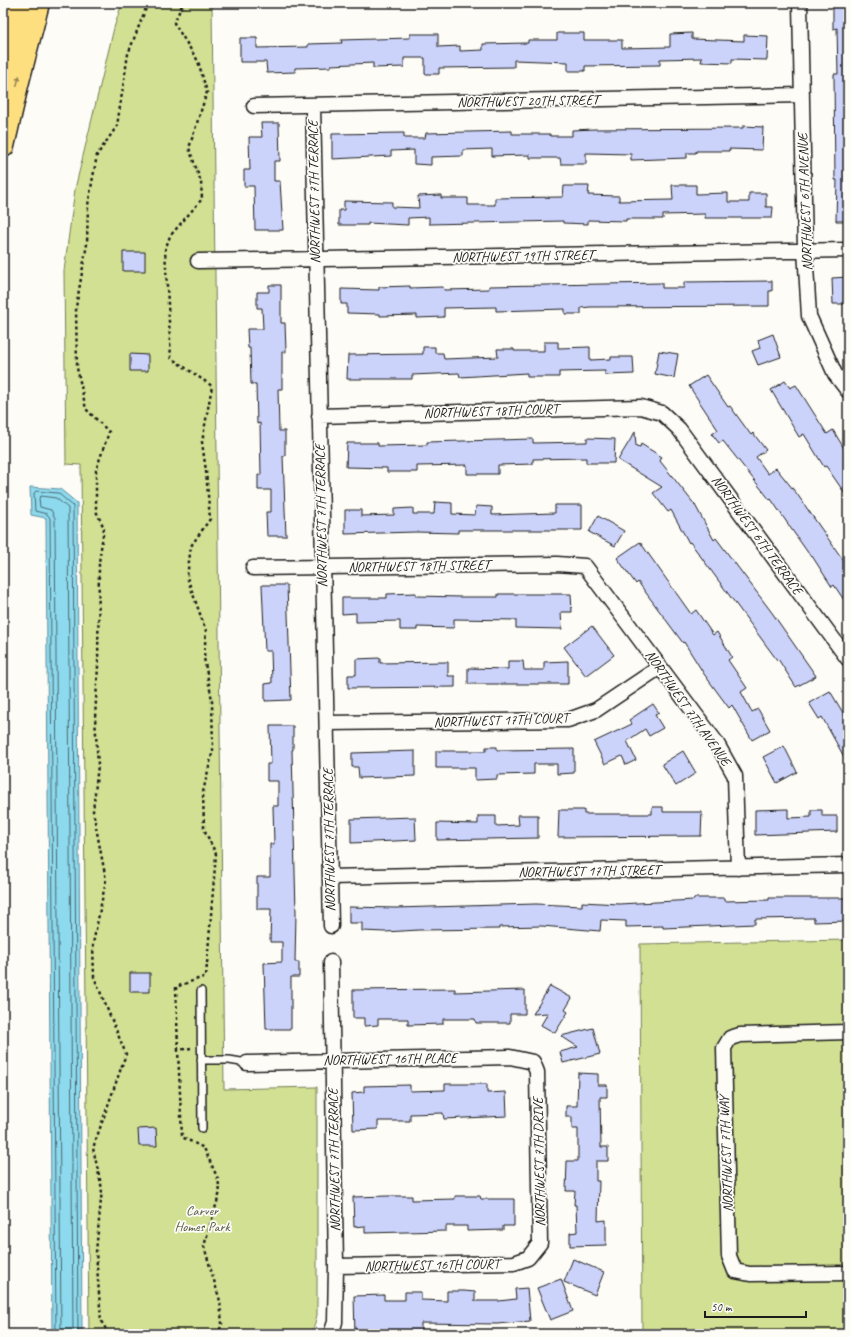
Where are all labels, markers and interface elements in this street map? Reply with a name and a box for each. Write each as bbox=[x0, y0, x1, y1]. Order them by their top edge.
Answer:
one-way arrow bbox=[15, 74, 21, 86]
street label: NORTHWEST 20TH STREET bbox=[457, 91, 603, 111]
street label: NORTHWEST 7TH TERRACE bbox=[304, 118, 324, 264]
street label: NORTHWEST 6TH AVENUE bbox=[794, 131, 816, 271]
street label: NORTHWEST 19TH STREET bbox=[452, 246, 598, 266]
street label: NORTHWEST 18TH COURT bbox=[423, 400, 562, 422]
street label: NORTHWEST 7TH TERRACE bbox=[311, 442, 331, 588]
street label: NORTHWEST 6TH TERRACE bbox=[708, 472, 807, 600]
street label: NORTHWEST 18TH STREET bbox=[348, 556, 494, 576]
street label: NORTHWEST 7TH AVENUE bbox=[642, 647, 735, 770]
street label: NORTHWEST 17TH COURT bbox=[433, 709, 572, 731]
street label: NORTHWEST 7TH TERRACE bbox=[319, 766, 339, 912]
street label: NORTHWEST 17TH STREET bbox=[518, 861, 664, 881]
street label: NORTHWEST 16TH PLACE bbox=[323, 1049, 459, 1069]
street label: NORTHWEST 7TH TERRACE bbox=[324, 1086, 344, 1232]
street label: NORTHWEST 7TH WAY bbox=[715, 1093, 737, 1213]
street label: NORTHWEST 7TH DRIVE bbox=[529, 1095, 549, 1227]
park label: Carver Homes Park bbox=[174, 1202, 231, 1235]
street label: NORTHWEST 16TH COURT bbox=[364, 1255, 503, 1275]
scale bar bbox=[705, 1293, 806, 1319]
text: 50 m bbox=[711, 1299, 733, 1315]

